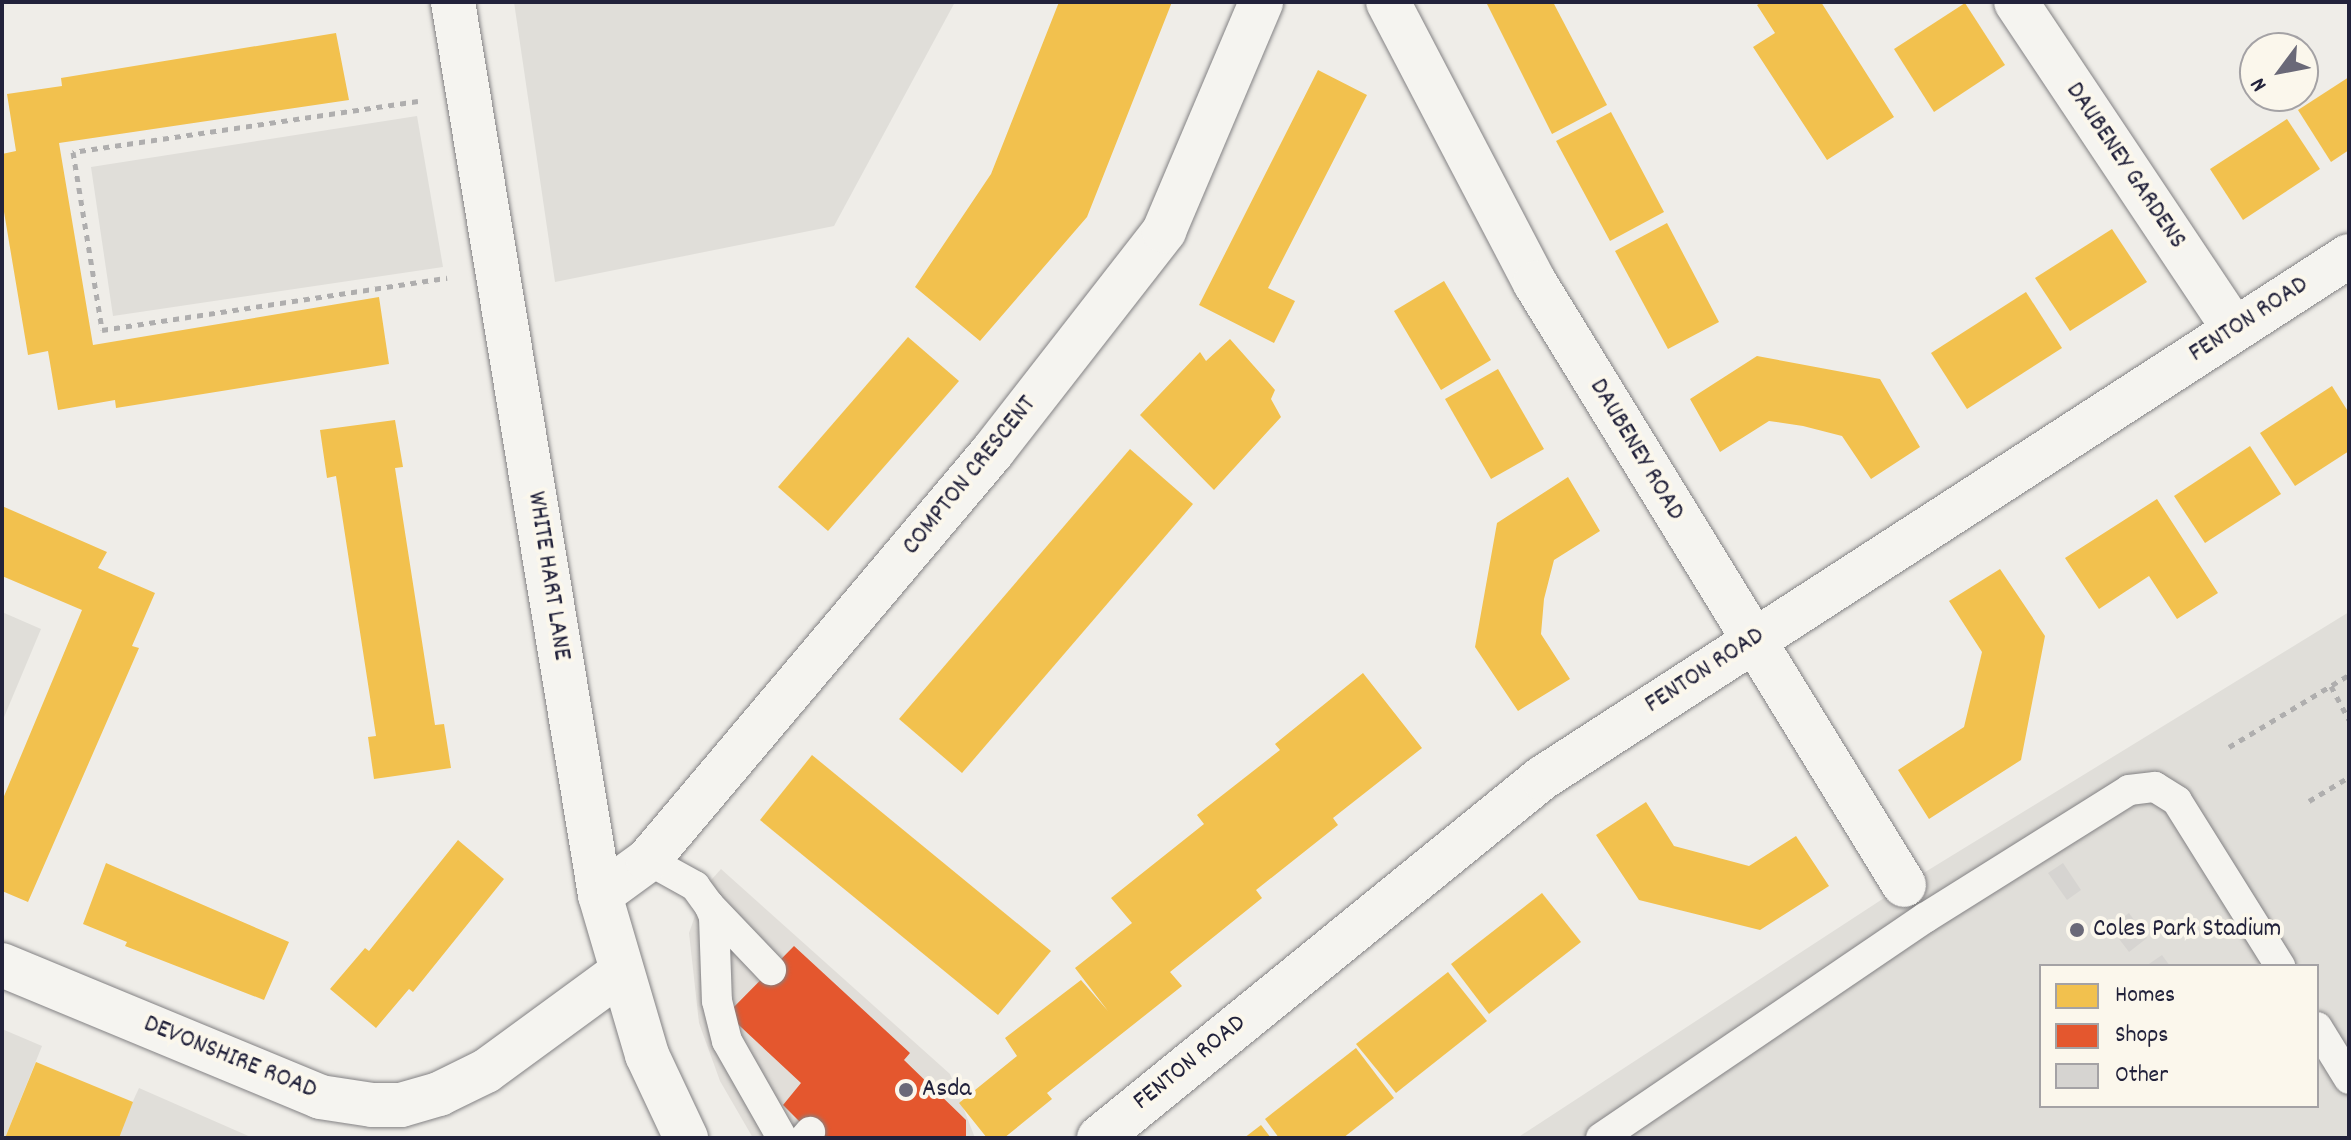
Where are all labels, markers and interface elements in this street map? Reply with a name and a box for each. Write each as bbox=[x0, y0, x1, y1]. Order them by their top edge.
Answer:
north arrow bbox=[2239, 32, 2319, 112]
text: N bbox=[2244, 71, 2276, 97]
street label: DAUBENEY GARDENS bbox=[2058, 77, 2192, 255]
street label: FENTON ROAD bbox=[2184, 270, 2314, 370]
street label: DAUBENEY ROAD bbox=[1582, 374, 1690, 526]
street label: COMPTON CRESCENT bbox=[896, 390, 1044, 562]
street label: WHITE HART LANE bbox=[519, 489, 577, 663]
street label: FENTON ROAD bbox=[1640, 621, 1770, 721]
place label: Coles Park Stadium bbox=[2093, 914, 2281, 946]
marker: Coles Park Stadium bbox=[2068, 921, 2086, 939]
legend bbox=[2039, 964, 2319, 1108]
text: Homes bbox=[2115, 979, 2175, 1013]
street label: FENTON ROAD bbox=[1128, 1008, 1252, 1118]
street label: DEVONSHIRE ROAD bbox=[139, 1009, 321, 1107]
text: Shops bbox=[2115, 1019, 2168, 1053]
text: Other bbox=[2115, 1059, 2168, 1093]
place label: Asda bbox=[922, 1074, 972, 1106]
marker: Asda bbox=[897, 1081, 915, 1099]

